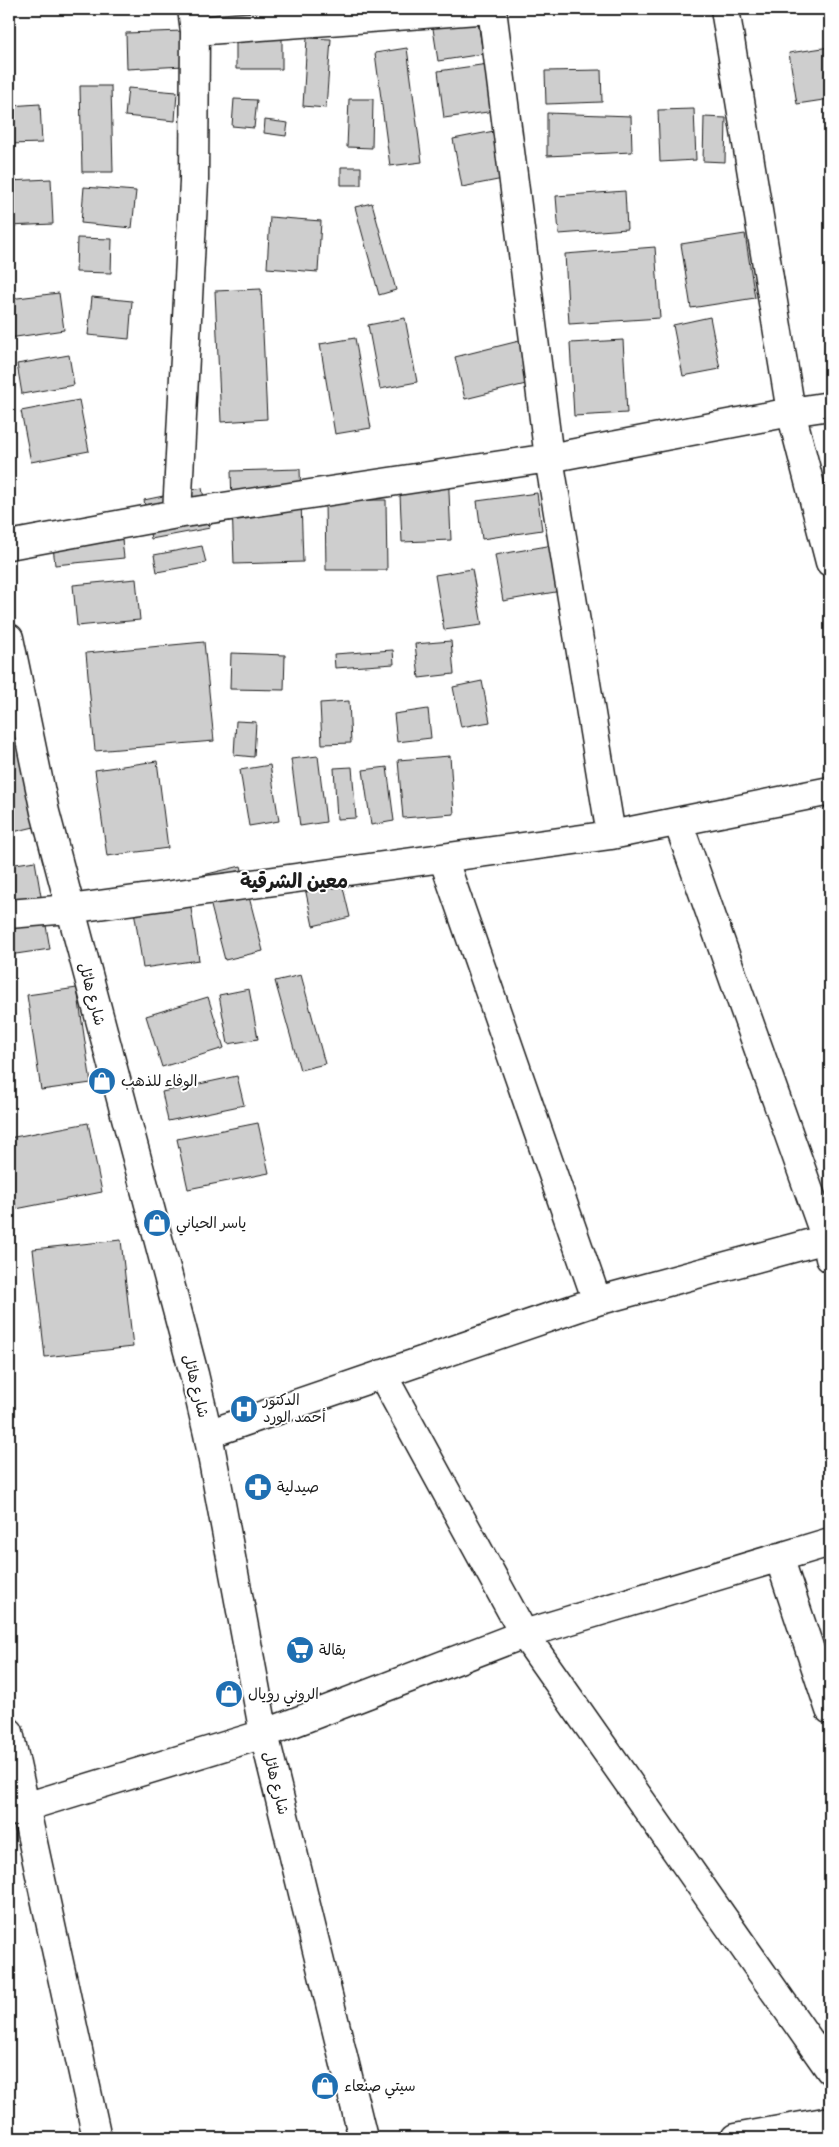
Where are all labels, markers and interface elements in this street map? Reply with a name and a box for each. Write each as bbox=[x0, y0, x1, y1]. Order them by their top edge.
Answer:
district label: معين الشرقية bbox=[240, 869, 348, 894]
street label: شارع هائل bbox=[74, 960, 109, 1028]
shop icon: الوفاء للذهب bbox=[87, 1066, 117, 1096]
place label: الوفاء للذهب bbox=[121, 1072, 197, 1091]
shop icon: ياسر الحياني bbox=[142, 1208, 172, 1238]
place label: ياسر الحياني bbox=[176, 1214, 246, 1236]
street label: شارع هائل bbox=[178, 1352, 213, 1420]
place label: الدكتور أحمد الورد bbox=[262, 1391, 326, 1427]
hospital icon: الدكتور أحمد الورد bbox=[229, 1394, 259, 1424]
pharmacy icon: صيدلية bbox=[243, 1472, 273, 1502]
place label: صيدلية bbox=[277, 1478, 319, 1497]
supermarket icon: بقالة bbox=[285, 1635, 315, 1665]
place label: بقالة bbox=[319, 1641, 346, 1660]
shop icon: الروني رويال bbox=[214, 1679, 244, 1709]
place label: الروني رويال bbox=[248, 1685, 319, 1707]
street label: شارع هائل bbox=[258, 1749, 293, 1817]
shop icon: سيتي صنعاء bbox=[310, 2071, 340, 2101]
place label: سيتي صنعاء bbox=[344, 2077, 416, 2099]

